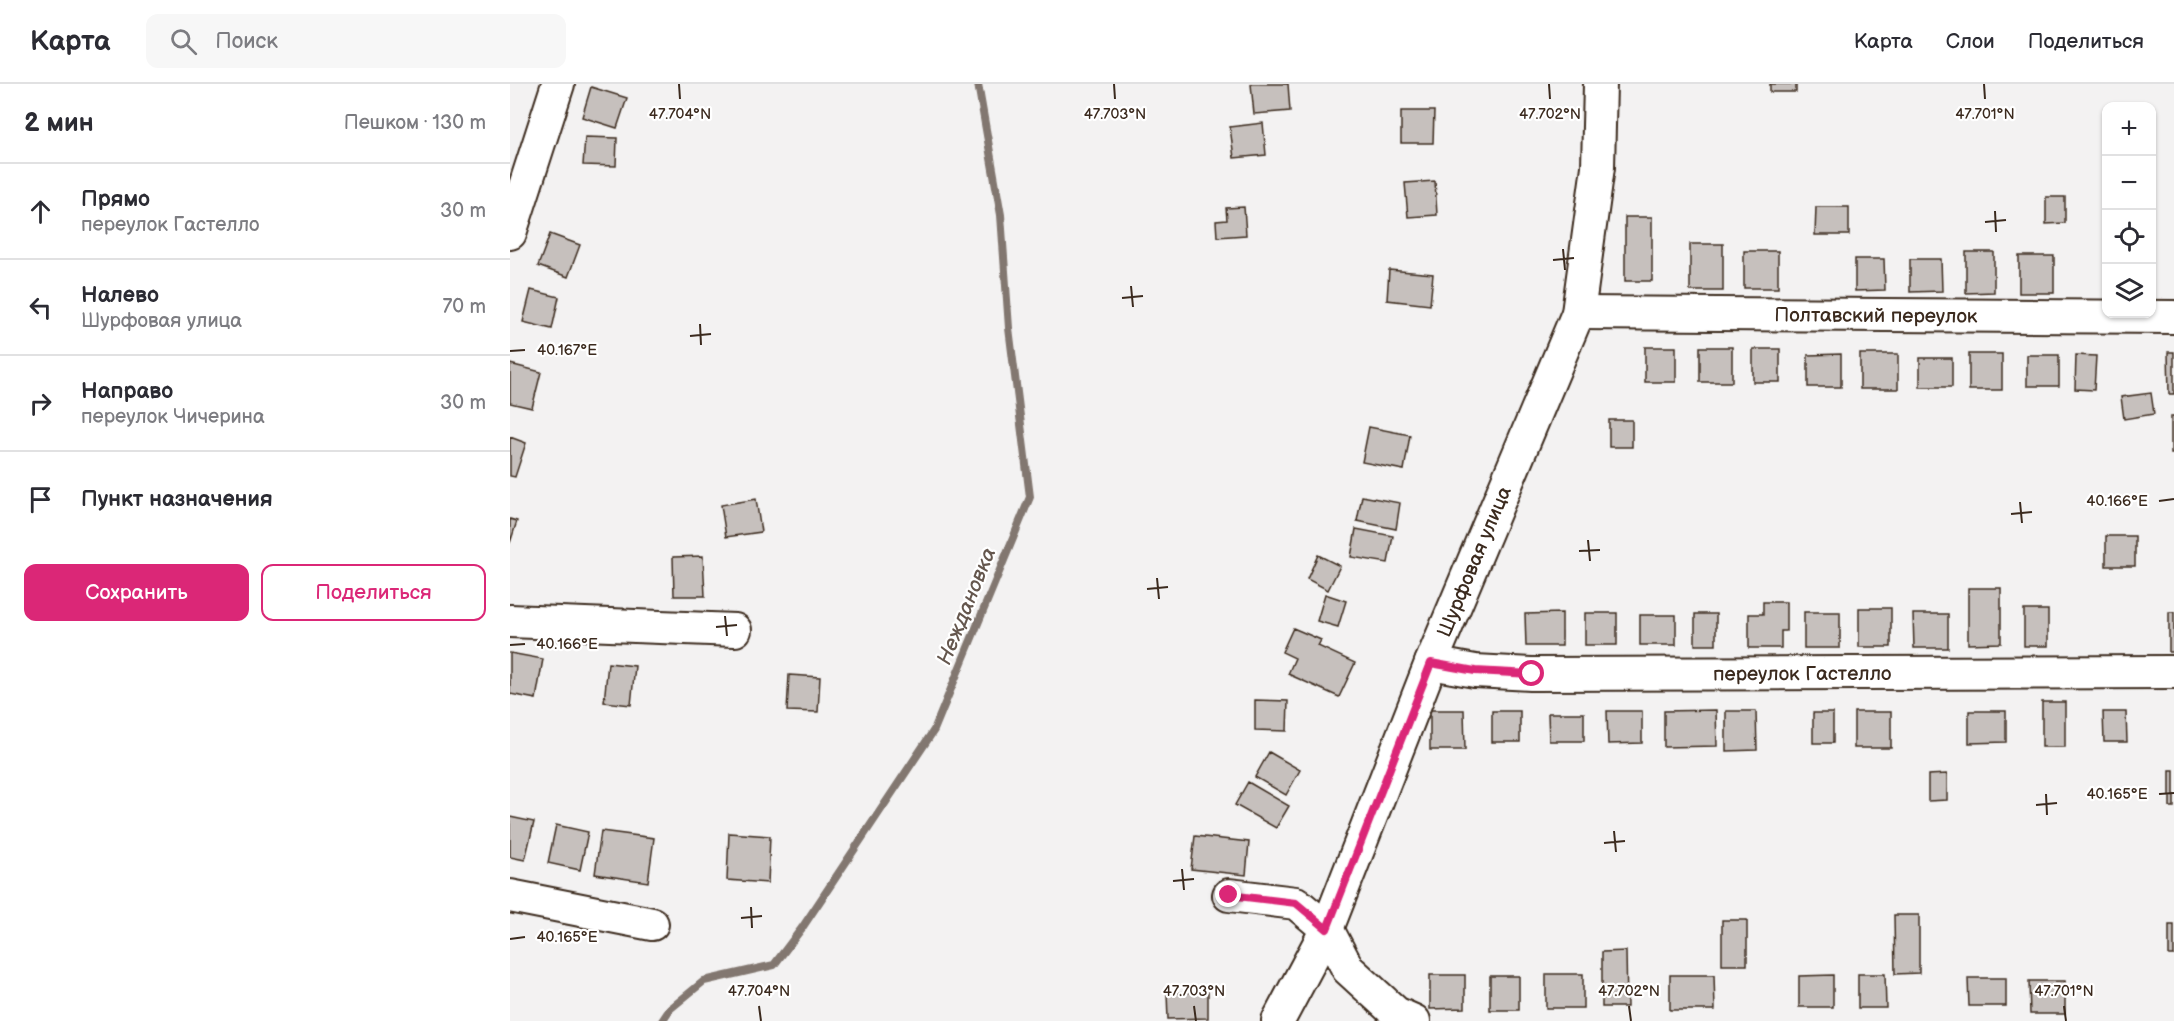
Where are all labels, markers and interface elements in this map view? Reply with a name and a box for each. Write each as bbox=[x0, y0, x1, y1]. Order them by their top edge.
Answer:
search box bbox=[146, 14, 566, 68]
text: Карта bbox=[30, 25, 110, 58]
icon: search bbox=[167, 25, 200, 58]
text: Поиск bbox=[215, 28, 278, 55]
text: Карта bbox=[1854, 29, 1913, 54]
text: Слои bbox=[1946, 29, 1995, 54]
text: Поделиться bbox=[2028, 29, 2144, 54]
map controls bbox=[2102, 102, 2156, 318]
button: + bbox=[2102, 102, 2156, 156]
text: 47.704°N bbox=[649, 105, 711, 124]
text: 47.703°N bbox=[1084, 105, 1146, 124]
text: 47.702°N bbox=[1519, 105, 1581, 124]
text: 47.701°N bbox=[1955, 105, 2015, 124]
text: 2 мин bbox=[24, 108, 94, 139]
text: Пешком · 130 m bbox=[344, 111, 486, 135]
button: − bbox=[2102, 156, 2156, 210]
text: Прямо bbox=[81, 186, 150, 213]
icon: ahead bbox=[24, 195, 57, 228]
text: 30 m bbox=[440, 199, 486, 223]
button: locate bbox=[2102, 210, 2156, 264]
text: переулок Гастелло bbox=[81, 213, 259, 237]
button: layers bbox=[2102, 264, 2156, 318]
text: Налево bbox=[81, 282, 159, 309]
icon: left bbox=[24, 291, 57, 324]
text: 70 m bbox=[442, 295, 486, 319]
street label: Полтавский переулок bbox=[1774, 303, 1978, 329]
text: Шурфовая улица bbox=[81, 309, 242, 333]
text: 40.167°E bbox=[537, 341, 597, 360]
text: Направо bbox=[81, 378, 173, 405]
icon: right bbox=[24, 387, 57, 420]
text: 30 m bbox=[440, 391, 486, 415]
text: переулок Чичерина bbox=[81, 405, 265, 429]
icon: arrive bbox=[24, 483, 57, 516]
street label: Шурфовая улица bbox=[1432, 483, 1517, 641]
text: Пункт назначения bbox=[81, 486, 273, 513]
text: 40.166°E bbox=[2086, 492, 2148, 511]
water label: Неждановка bbox=[932, 544, 1001, 669]
button: Сохранить bbox=[24, 564, 249, 621]
button: Поделиться bbox=[261, 564, 486, 621]
text: 40.166°E bbox=[536, 635, 598, 654]
route start bbox=[1518, 660, 1544, 686]
street label: переулок Гастелло bbox=[1713, 662, 1892, 686]
text: 40.165°E bbox=[2086, 785, 2148, 804]
route end bbox=[1215, 881, 1241, 907]
text: 40.165°E bbox=[536, 928, 598, 947]
text: 47.704°N bbox=[728, 982, 790, 1001]
text: 47.703°N bbox=[1163, 982, 1225, 1001]
text: 47.702°N bbox=[1598, 982, 1660, 1001]
text: 47.701°N bbox=[2034, 982, 2094, 1001]

